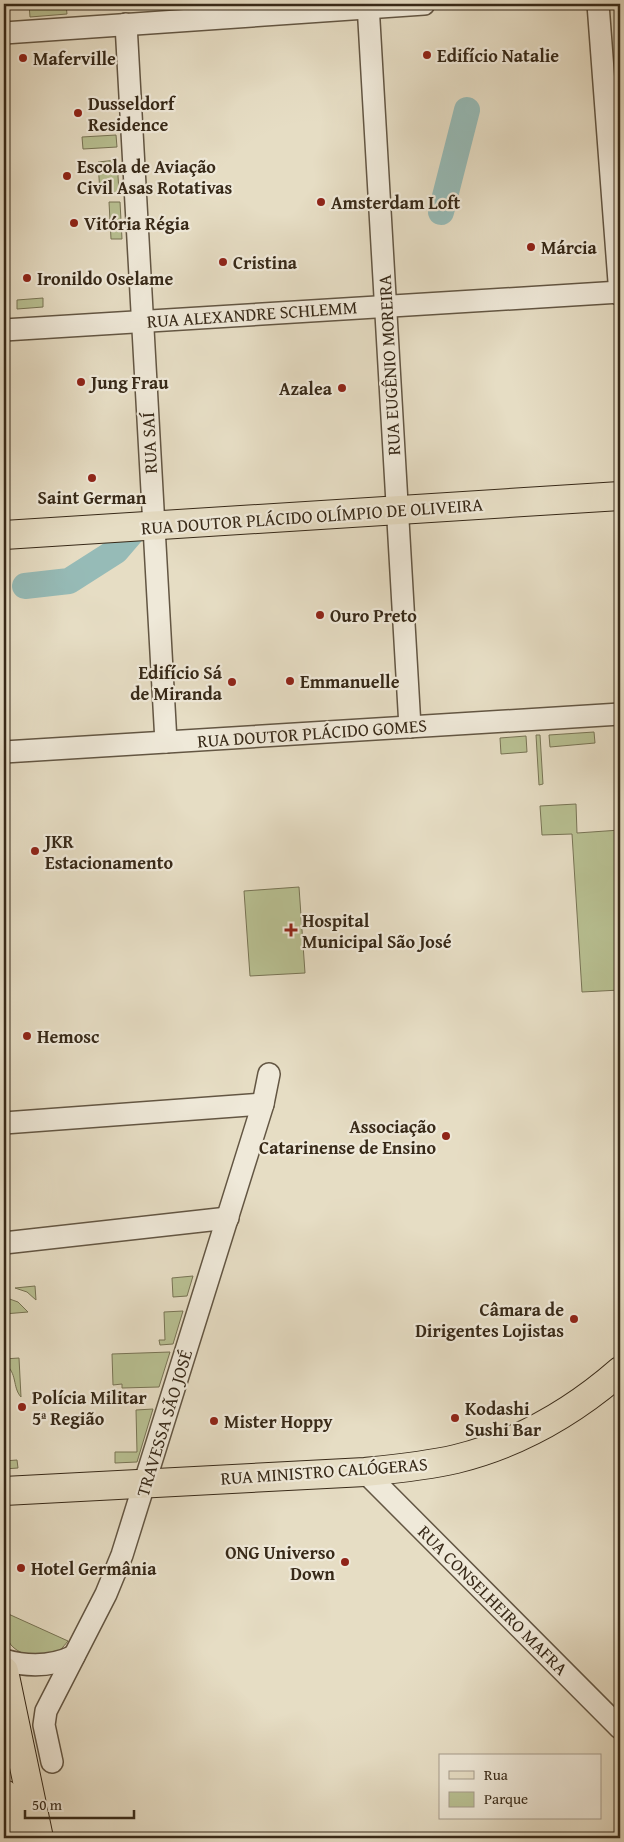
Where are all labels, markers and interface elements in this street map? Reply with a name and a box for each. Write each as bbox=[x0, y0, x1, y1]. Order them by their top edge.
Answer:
place label: Edifício Natalie bbox=[437, 42, 559, 69]
place label: Maferville bbox=[33, 45, 116, 72]
marker: Edifício Natalie bbox=[421, 49, 433, 61]
marker: Maferville bbox=[17, 52, 29, 64]
place label: Dusseldorf Residence bbox=[88, 90, 177, 138]
marker: Dusseldorf Residence bbox=[72, 107, 84, 119]
place label: Escola de Aviação Civil Asas Rotativas bbox=[77, 153, 233, 201]
marker: Escola de Aviação Civil Asas Rotativas bbox=[61, 170, 73, 182]
place label: Amsterdam Loft bbox=[331, 189, 461, 216]
marker: Amsterdam Loft bbox=[315, 196, 327, 208]
place label: Vitória Régia bbox=[84, 210, 190, 237]
marker: Vitória Régia bbox=[68, 217, 80, 229]
place label: Márcia bbox=[541, 234, 598, 261]
marker: Márcia bbox=[525, 241, 537, 253]
place label: Cristina bbox=[233, 249, 298, 276]
marker: Cristina bbox=[217, 256, 229, 268]
place label: Ironildo Oselame bbox=[37, 265, 173, 292]
marker: Ironildo Oselame bbox=[21, 272, 33, 284]
street label: RUA EUGÊNIO MOREIRA bbox=[371, 274, 407, 456]
street label: RUA ALEXANDRE SCHLEMM bbox=[146, 293, 358, 335]
place label: Jung Frau bbox=[88, 369, 169, 396]
place label: Azalea bbox=[279, 375, 333, 402]
marker: Jung Frau bbox=[75, 376, 87, 388]
marker: Azalea bbox=[336, 382, 348, 394]
street label: RUA SAÍ bbox=[134, 411, 164, 474]
marker: Saint German bbox=[86, 472, 98, 484]
place label: Saint German bbox=[37, 484, 147, 511]
street label: RUA DOUTOR PLÁCIDO OLÍMPIO DE OLIVEIRA bbox=[140, 491, 484, 541]
place label: Ouro Preto bbox=[330, 602, 417, 629]
marker: Ouro Preto bbox=[314, 609, 326, 621]
place label: Edifício Sá de Miranda bbox=[130, 659, 223, 707]
place label: Emmanuelle bbox=[300, 668, 400, 695]
marker: Emmanuelle bbox=[284, 675, 296, 687]
marker: Edifício Sá de Miranda bbox=[226, 676, 238, 688]
street label: RUA DOUTOR PLÁCIDO GOMES bbox=[196, 711, 428, 754]
place label: JKR Estacionamento bbox=[42, 828, 173, 876]
marker: JKR Estacionamento bbox=[29, 845, 41, 857]
place label: Hospital Municipal São José bbox=[302, 907, 452, 955]
marker: Hospital Municipal São José bbox=[284, 923, 298, 937]
place label: Hemosc bbox=[37, 1023, 99, 1050]
marker: Hemosc bbox=[21, 1030, 33, 1042]
place label: Associação Catarinense de Ensino bbox=[259, 1113, 436, 1161]
marker: Associação Catarinense de Ensino bbox=[440, 1130, 452, 1142]
place label: Câmara de Dirigentes Lojistas bbox=[415, 1296, 564, 1344]
marker: Câmara de Dirigentes Lojistas bbox=[568, 1313, 580, 1325]
street label: TRAVESSA SÃO JOSÉ bbox=[129, 1346, 199, 1500]
place label: Polícia Militar 5ª Região bbox=[32, 1384, 148, 1432]
place label: Kodashi Sushi Bar bbox=[465, 1395, 542, 1443]
marker: Polícia Militar 5ª Região bbox=[16, 1401, 28, 1413]
place label: Mister Hoppy bbox=[224, 1408, 333, 1435]
marker: Kodashi Sushi Bar bbox=[449, 1412, 461, 1424]
marker: Mister Hoppy bbox=[208, 1415, 220, 1427]
street label: RUA MINISTRO CALÓGERAS bbox=[219, 1450, 429, 1492]
street label: RUA CONSELHEIRO MAFRA bbox=[412, 1519, 574, 1681]
place label: ONG Universo Down bbox=[225, 1539, 335, 1587]
place label: Hotel Germânia bbox=[31, 1555, 157, 1582]
marker: ONG Universo Down bbox=[339, 1556, 351, 1568]
marker: Hotel Germânia bbox=[15, 1562, 27, 1574]
legend bbox=[439, 1754, 602, 1820]
text: Rua bbox=[484, 1764, 508, 1785]
scale bar bbox=[25, 1787, 134, 1819]
text: Parque bbox=[484, 1788, 528, 1809]
text: 50 m bbox=[32, 1794, 63, 1815]

